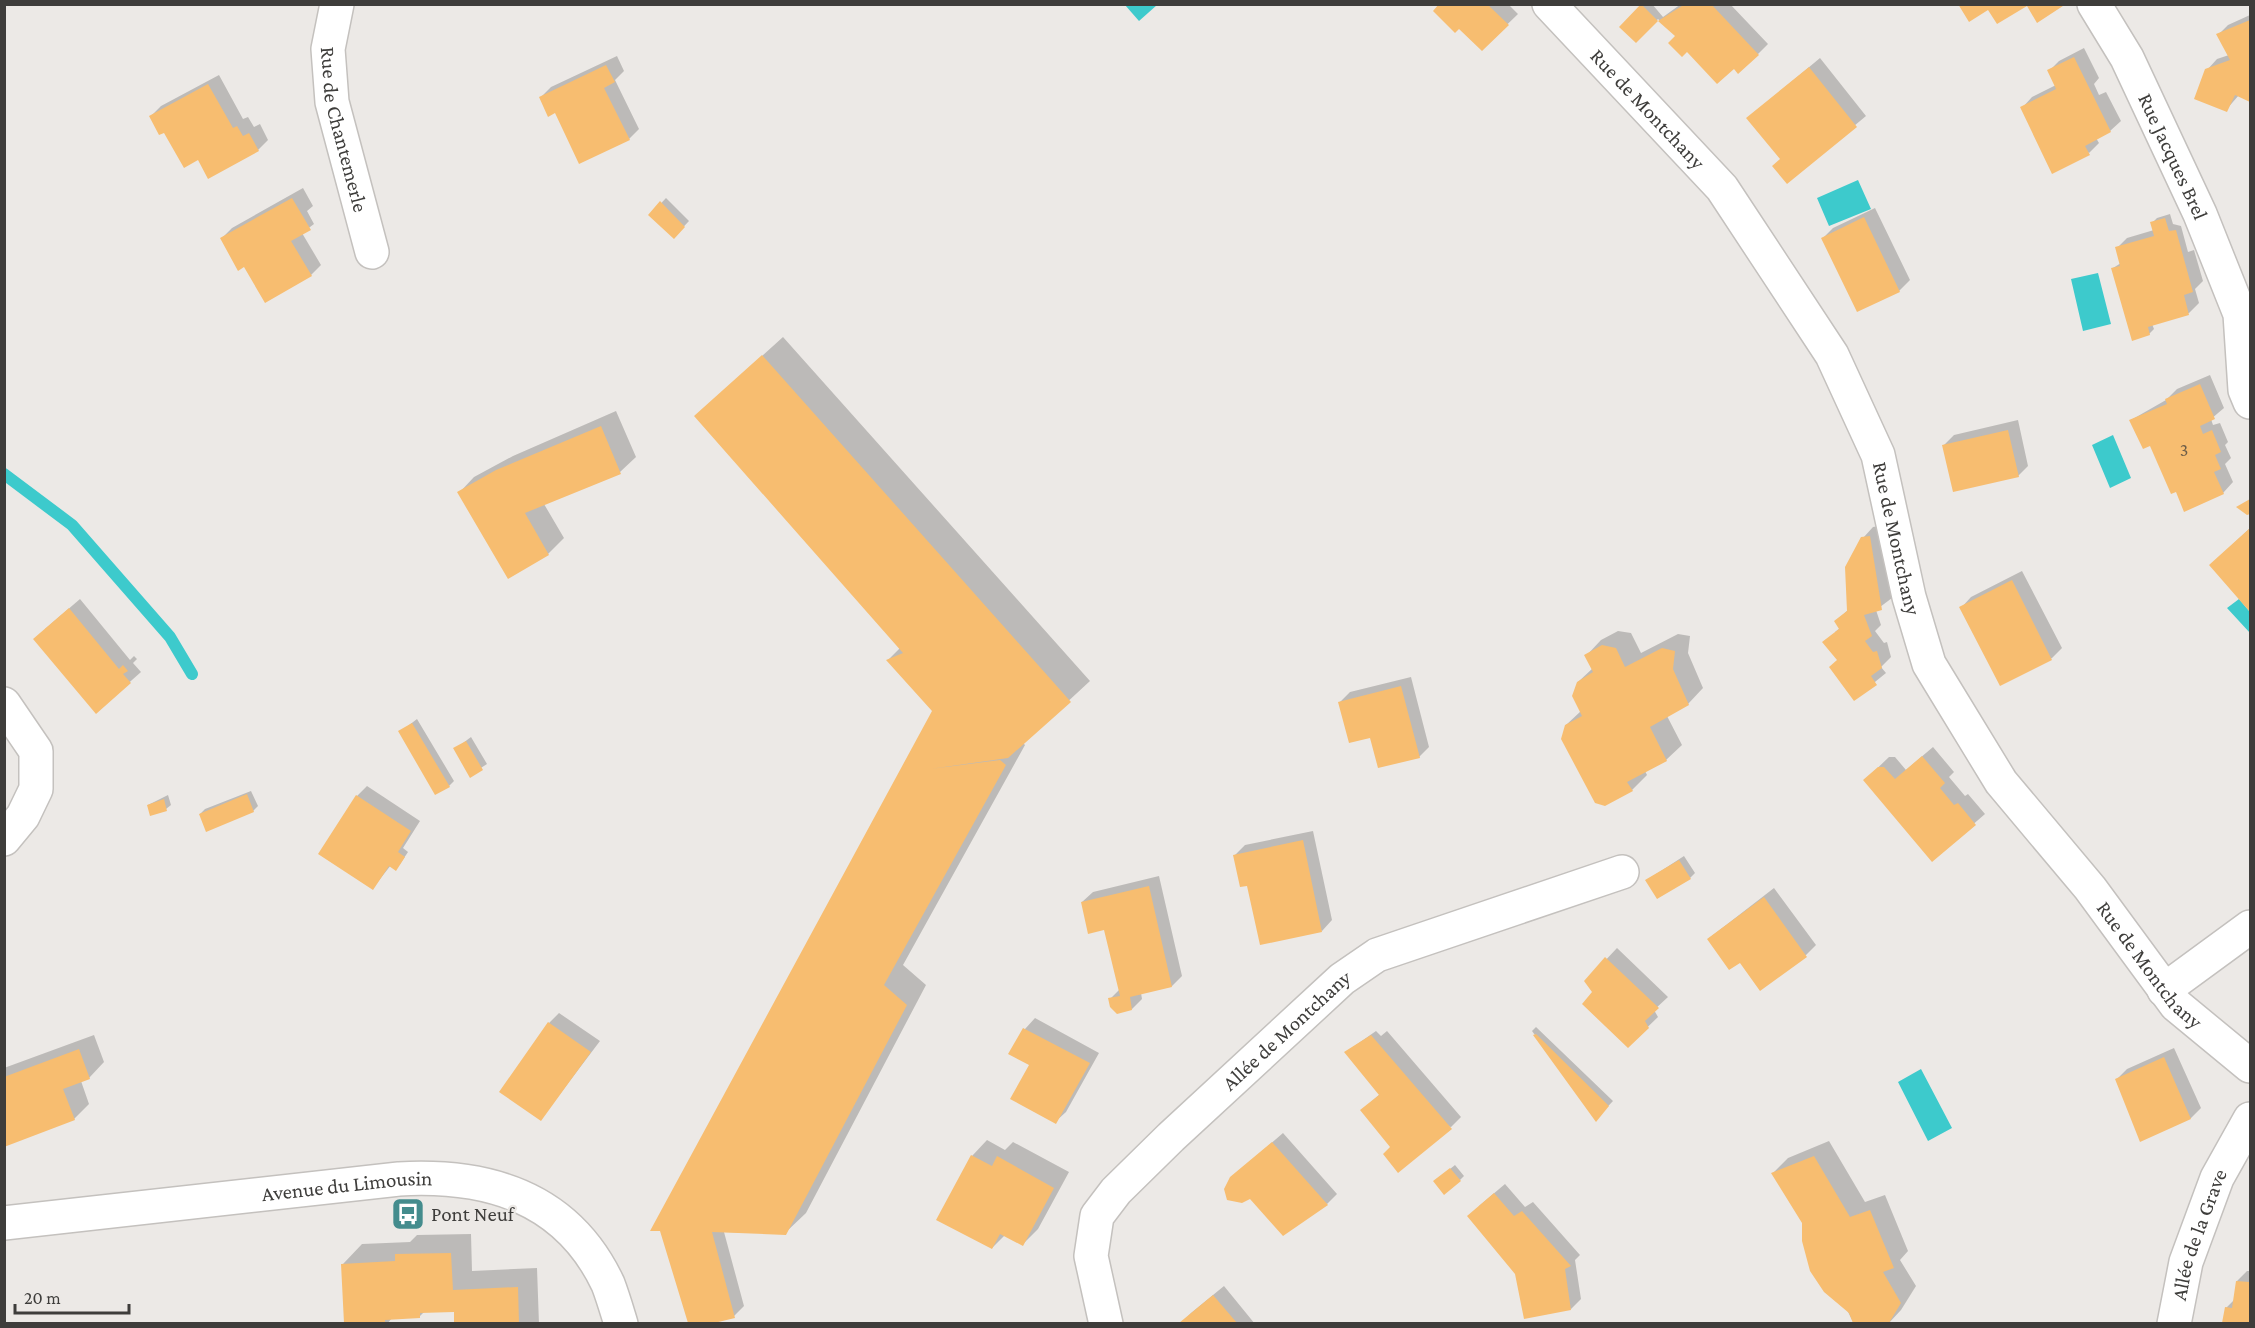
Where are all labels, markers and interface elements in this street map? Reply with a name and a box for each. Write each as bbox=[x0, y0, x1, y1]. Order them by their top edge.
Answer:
street label: Rue de Montchany bbox=[1585, 44, 1710, 174]
street label: Rue de Chantemerle bbox=[316, 46, 373, 215]
street label: Rue Jacques Brel bbox=[2133, 89, 2213, 223]
house number: 3 bbox=[2180, 440, 2188, 460]
street label: Rue de Montchany bbox=[1868, 459, 1926, 618]
street label: Rue de Montchany bbox=[2092, 896, 2207, 1034]
street label: Allée de Montchany bbox=[1217, 965, 1355, 1095]
street label: Allée de la Grave bbox=[2167, 1164, 2232, 1303]
street label: Avenue du Limousin bbox=[260, 1166, 433, 1206]
bus stop icon: Pont Neuf bbox=[390, 1196, 426, 1232]
place label: Pont Neuf bbox=[431, 1202, 516, 1226]
scale bar bbox=[15, 1277, 129, 1315]
text: 20 m bbox=[24, 1288, 61, 1308]

